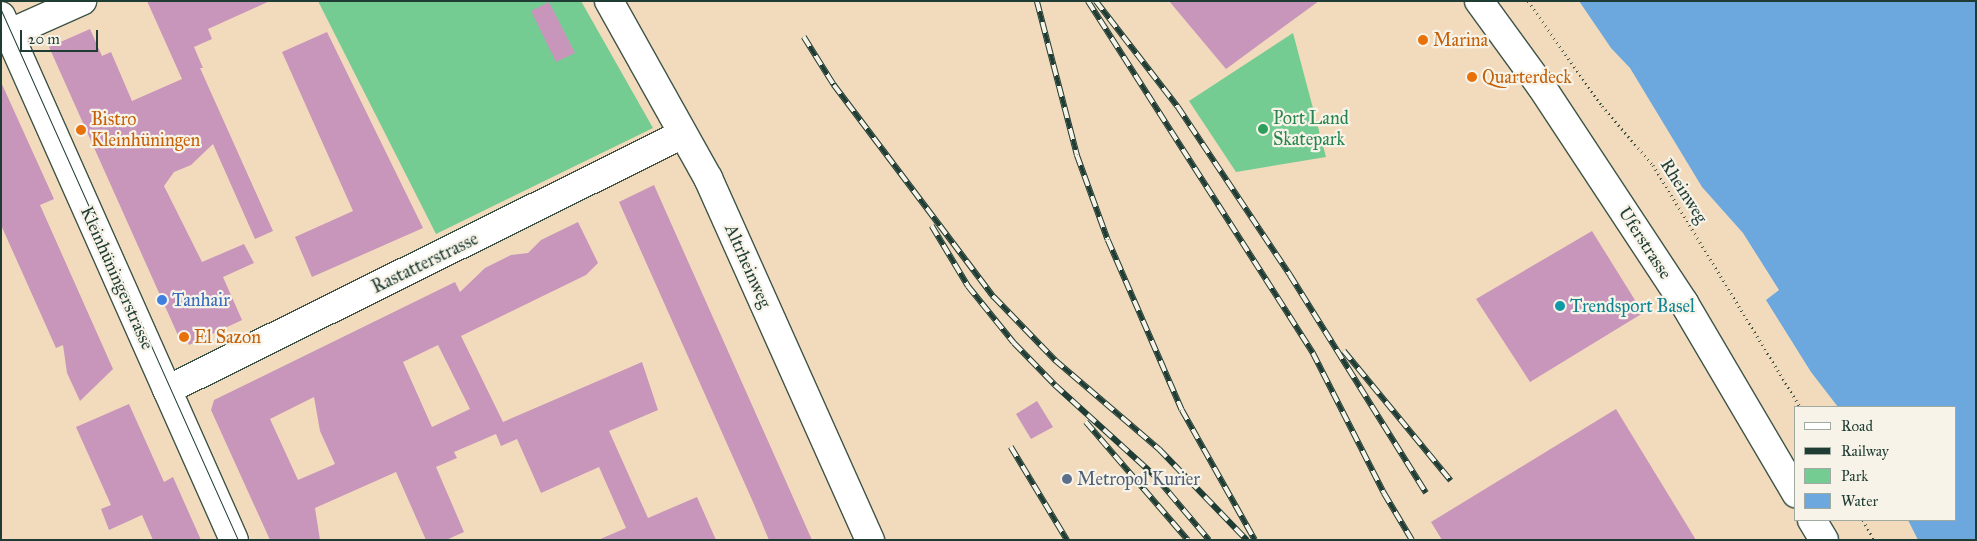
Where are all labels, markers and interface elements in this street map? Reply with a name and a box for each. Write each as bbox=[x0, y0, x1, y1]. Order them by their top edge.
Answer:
scale bar bbox=[22, 20, 100, 52]
place label: Marina bbox=[1433, 29, 1488, 51]
text: 20 m bbox=[28, 30, 60, 48]
marker: Marina bbox=[1417, 34, 1429, 46]
place label: Quarterdeck bbox=[1482, 66, 1572, 88]
marker: Quarterdeck bbox=[1466, 71, 1478, 83]
place label: Port Land Skatepark bbox=[1273, 108, 1349, 150]
place label: Bistro Kleinhüningen bbox=[91, 109, 200, 152]
marker: Port Land Skatepark bbox=[1257, 123, 1269, 135]
marker: Bistro Kleinhüningen bbox=[75, 124, 87, 136]
street label: Rheinweg bbox=[1656, 155, 1712, 227]
street label: Kleinhüningerstrasse bbox=[76, 203, 158, 353]
street label: Uferstrasse bbox=[1614, 203, 1676, 283]
street label: Altrheinweg bbox=[720, 221, 776, 311]
street label: Rastatterstrasse bbox=[368, 228, 482, 298]
place label: Tanhair bbox=[172, 289, 230, 311]
marker: Tanhair bbox=[156, 294, 168, 306]
place label: Trendsport Basel bbox=[1570, 295, 1695, 317]
marker: Trendsport Basel bbox=[1554, 300, 1566, 312]
place label: El Sazon bbox=[194, 326, 261, 348]
marker: El Sazon bbox=[178, 331, 190, 343]
legend bbox=[1794, 406, 1957, 521]
text: Road bbox=[1841, 417, 1873, 435]
text: Railway bbox=[1841, 442, 1889, 460]
text: Park bbox=[1841, 467, 1868, 485]
place label: Metropol Kurier bbox=[1077, 468, 1200, 490]
marker: Metropol Kurier bbox=[1061, 473, 1073, 485]
text: Water bbox=[1841, 492, 1878, 510]

